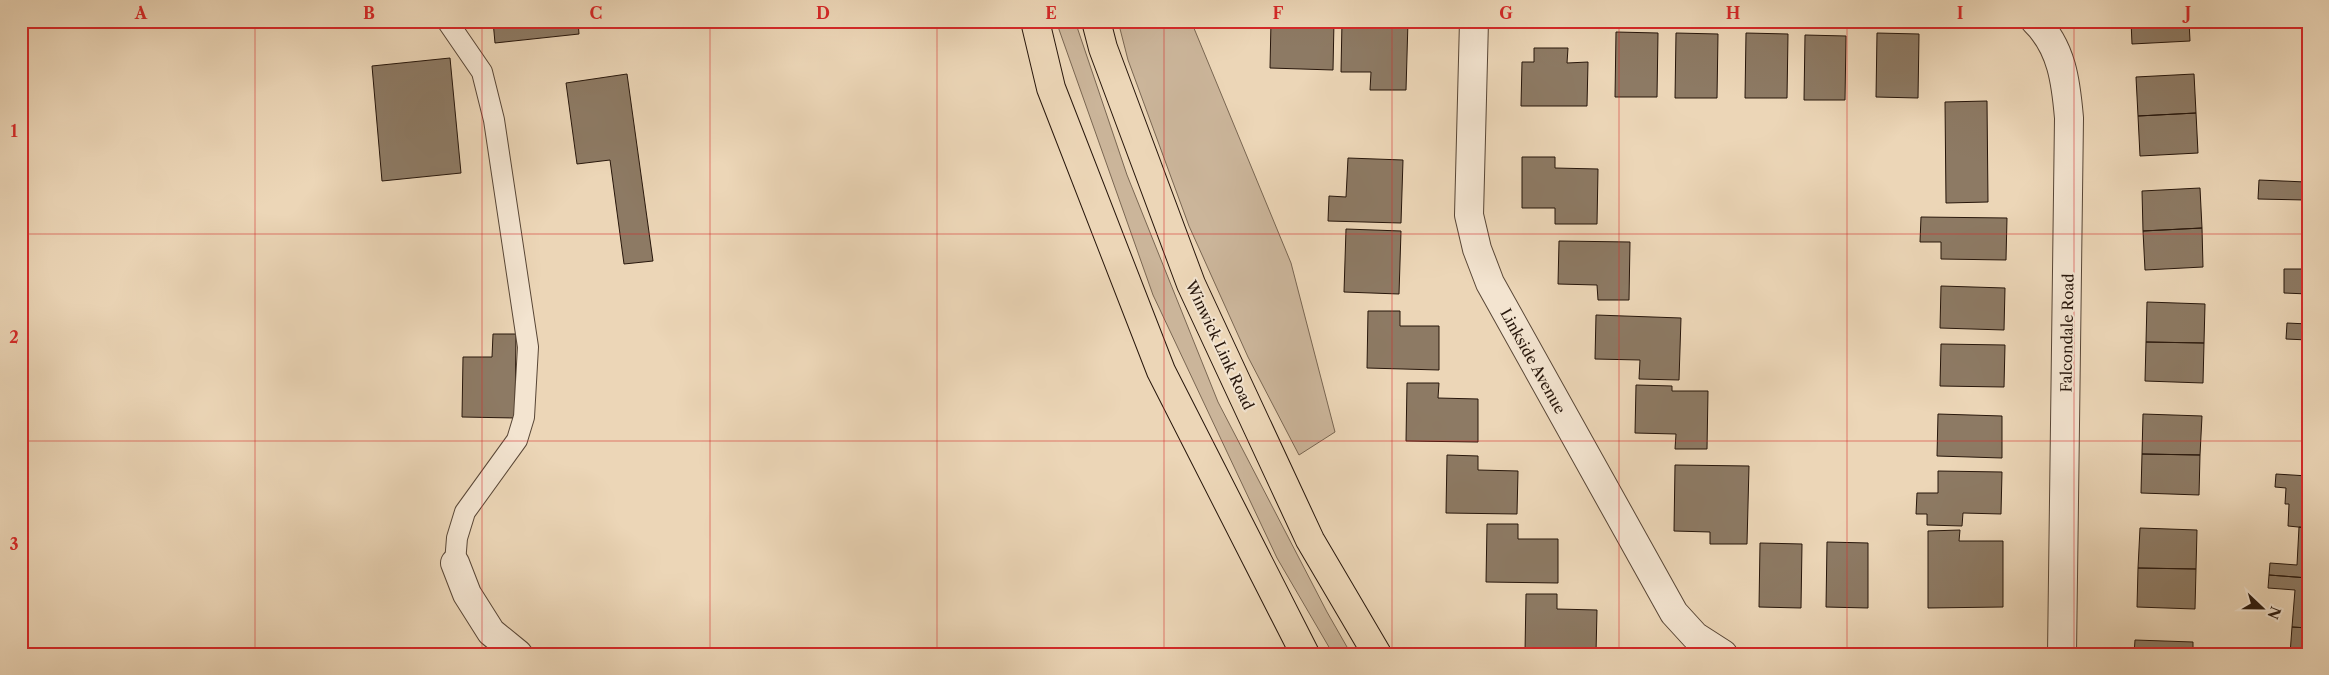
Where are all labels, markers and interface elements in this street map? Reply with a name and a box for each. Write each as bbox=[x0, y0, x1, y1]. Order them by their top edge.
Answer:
text: A bbox=[134, 3, 148, 23]
text: B bbox=[363, 3, 375, 23]
text: C bbox=[590, 3, 602, 23]
text: D bbox=[816, 3, 830, 23]
text: E bbox=[1045, 3, 1057, 23]
text: F bbox=[1273, 3, 1284, 23]
text: G bbox=[1499, 3, 1513, 23]
text: H bbox=[1726, 3, 1740, 23]
text: I bbox=[1957, 3, 1964, 23]
text: J bbox=[2182, 3, 2191, 23]
text: 1 bbox=[10, 121, 18, 141]
street label: Falcondale Road bbox=[2056, 273, 2078, 393]
street label: Winwick Link Road bbox=[1181, 276, 1258, 413]
street label: Linkside Avenue bbox=[1496, 305, 1570, 417]
text: 2 bbox=[9, 327, 19, 347]
text: 3 bbox=[9, 534, 19, 554]
north arrow bbox=[2236, 582, 2286, 632]
text: N bbox=[2263, 604, 2285, 622]

